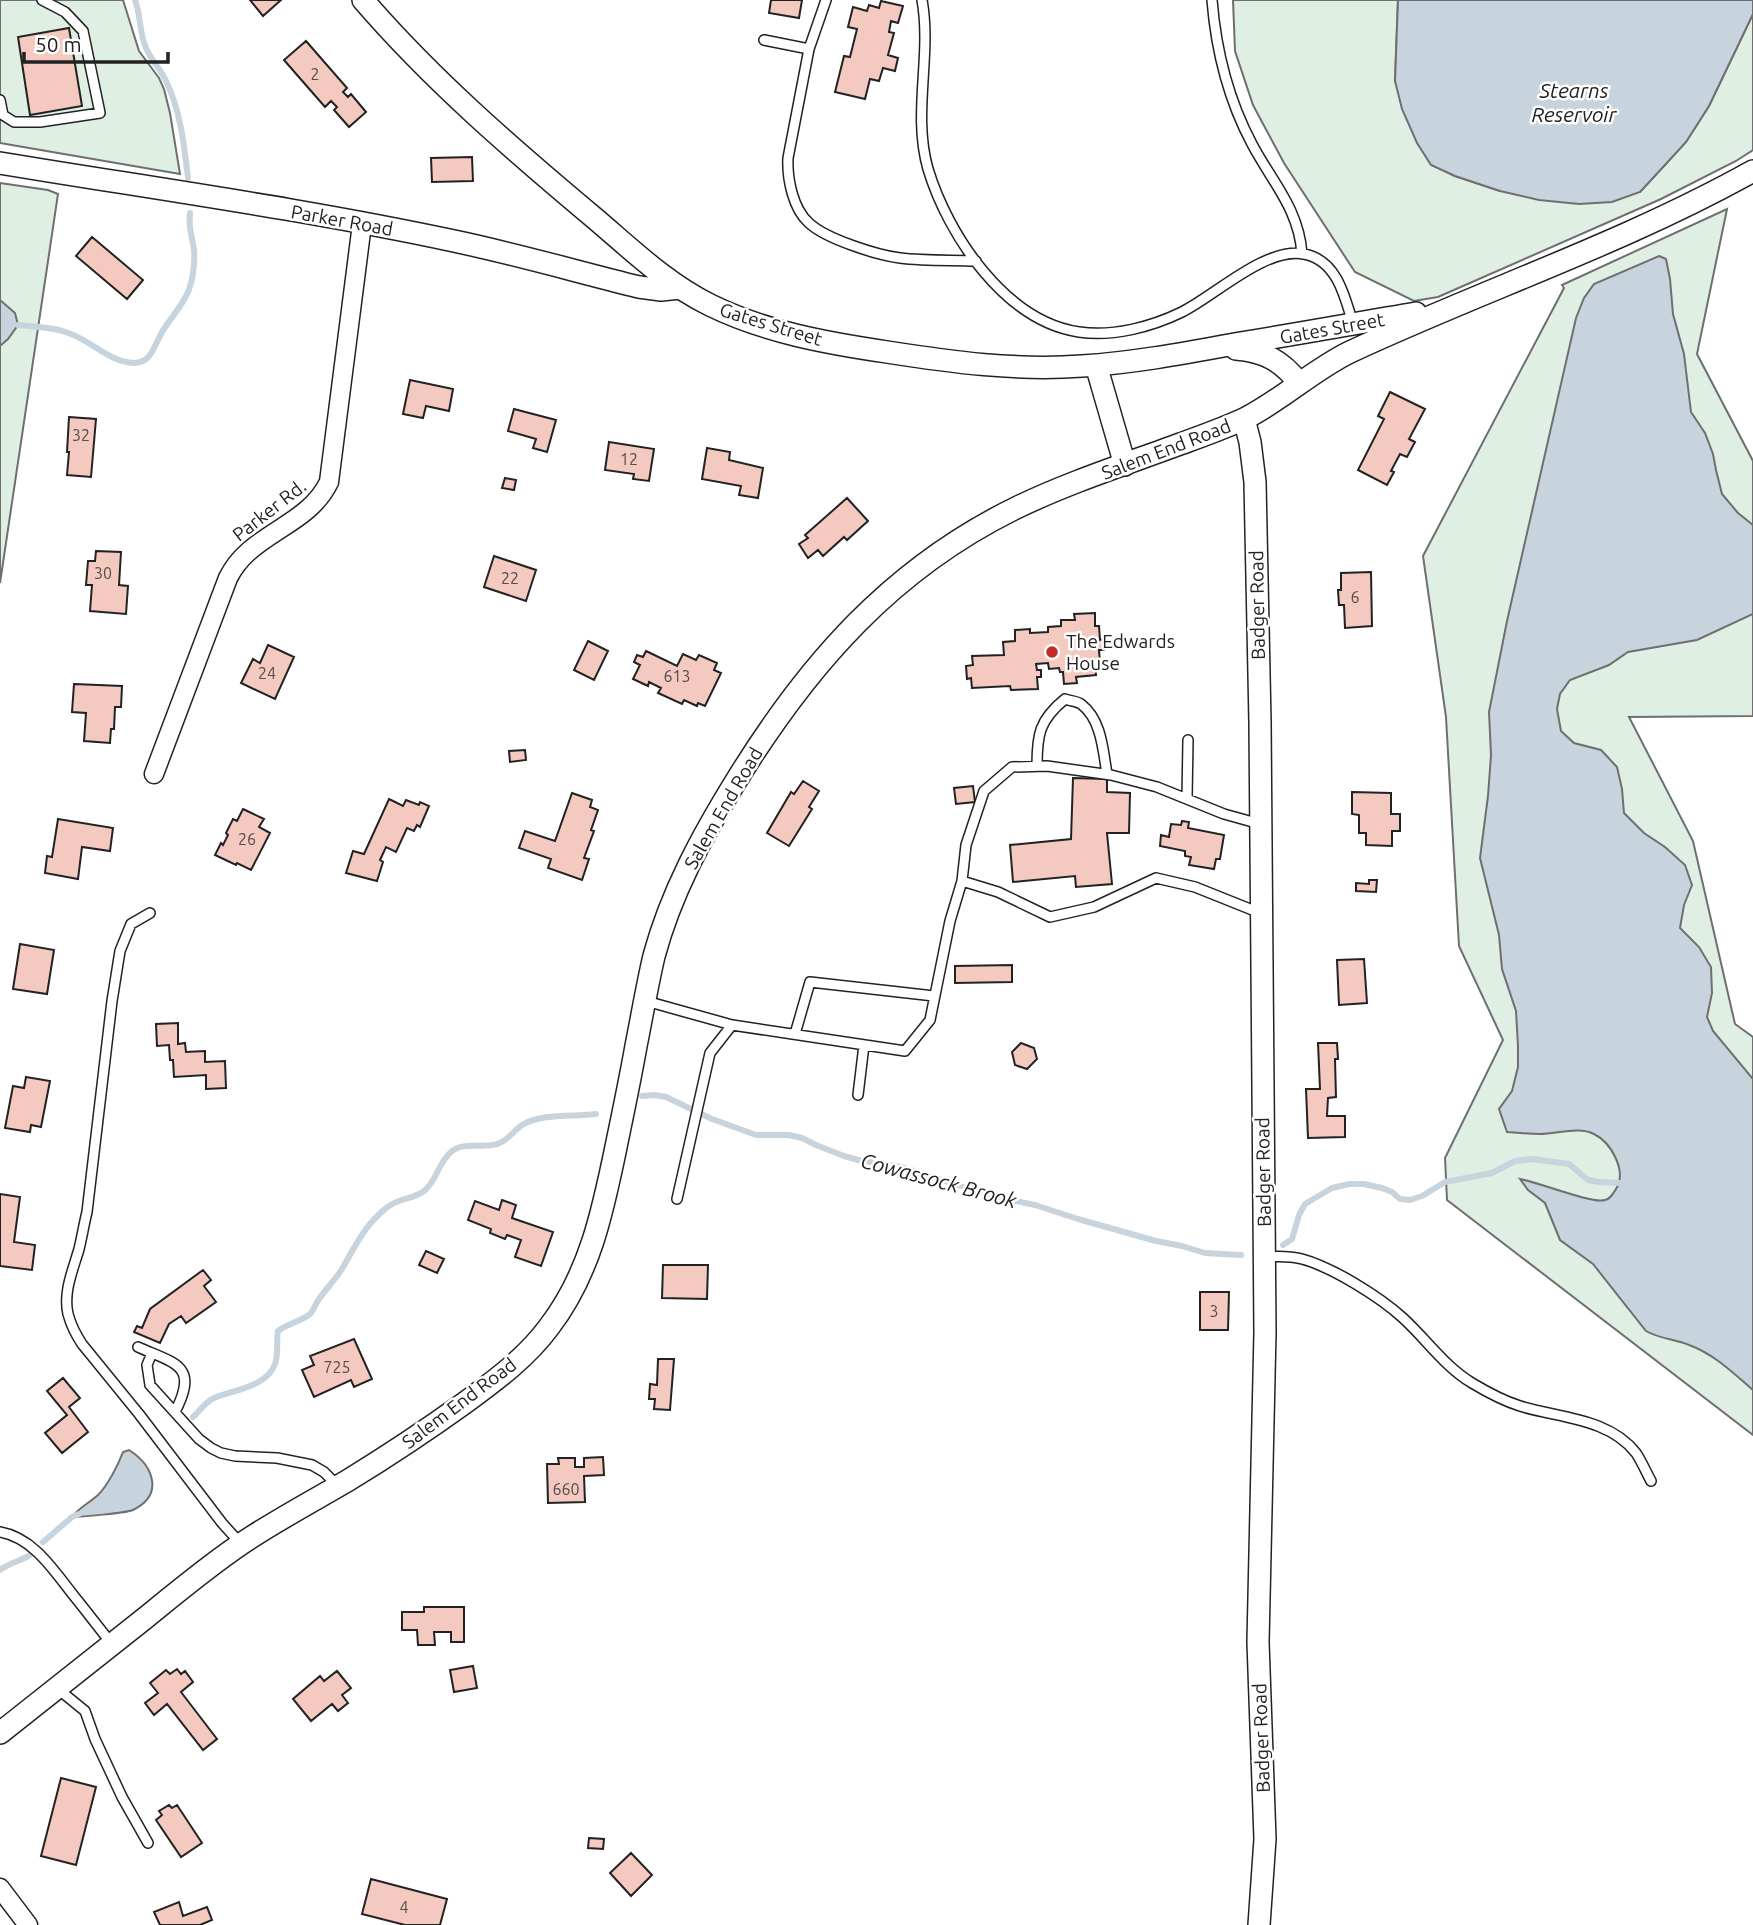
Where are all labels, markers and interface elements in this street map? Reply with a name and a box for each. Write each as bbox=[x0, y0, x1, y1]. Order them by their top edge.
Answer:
scale bar bbox=[24, 21, 168, 65]
text: 50 m bbox=[35, 32, 82, 56]
house number: 2 bbox=[310, 65, 320, 83]
water label: Stearns Reservoir bbox=[1531, 78, 1618, 126]
street label: Parker Road bbox=[289, 200, 395, 240]
street label: Gates Street bbox=[717, 298, 825, 350]
street label: Gates Street bbox=[1278, 308, 1387, 348]
street label: Salem End Road bbox=[1098, 414, 1234, 484]
house number: 32 bbox=[72, 426, 90, 444]
house number: 12 bbox=[620, 450, 638, 468]
street label: Parker Rd. bbox=[228, 475, 310, 545]
street label: Badger Road bbox=[1245, 550, 1269, 660]
house number: 30 bbox=[94, 564, 112, 582]
house number: 22 bbox=[501, 569, 519, 587]
house number: 6 bbox=[1350, 588, 1360, 606]
place label: The Edwards House bbox=[1066, 630, 1175, 674]
marker: The Edwards House bbox=[1044, 644, 1060, 660]
house number: 24 bbox=[258, 664, 276, 682]
house number: 613 bbox=[663, 667, 691, 685]
street label: Salem End Road bbox=[679, 743, 767, 873]
house number: 26 bbox=[238, 830, 256, 848]
street label: Badger Road bbox=[1251, 1117, 1275, 1227]
water label: Cowassock Brook bbox=[858, 1148, 1020, 1212]
house number: 3 bbox=[1209, 1302, 1219, 1320]
street label: Salem End Road bbox=[398, 1353, 520, 1453]
house number: 725 bbox=[323, 1358, 351, 1376]
house number: 660 bbox=[552, 1480, 580, 1498]
street label: Badger Road bbox=[1248, 1683, 1274, 1793]
house number: 4 bbox=[399, 1898, 409, 1916]

